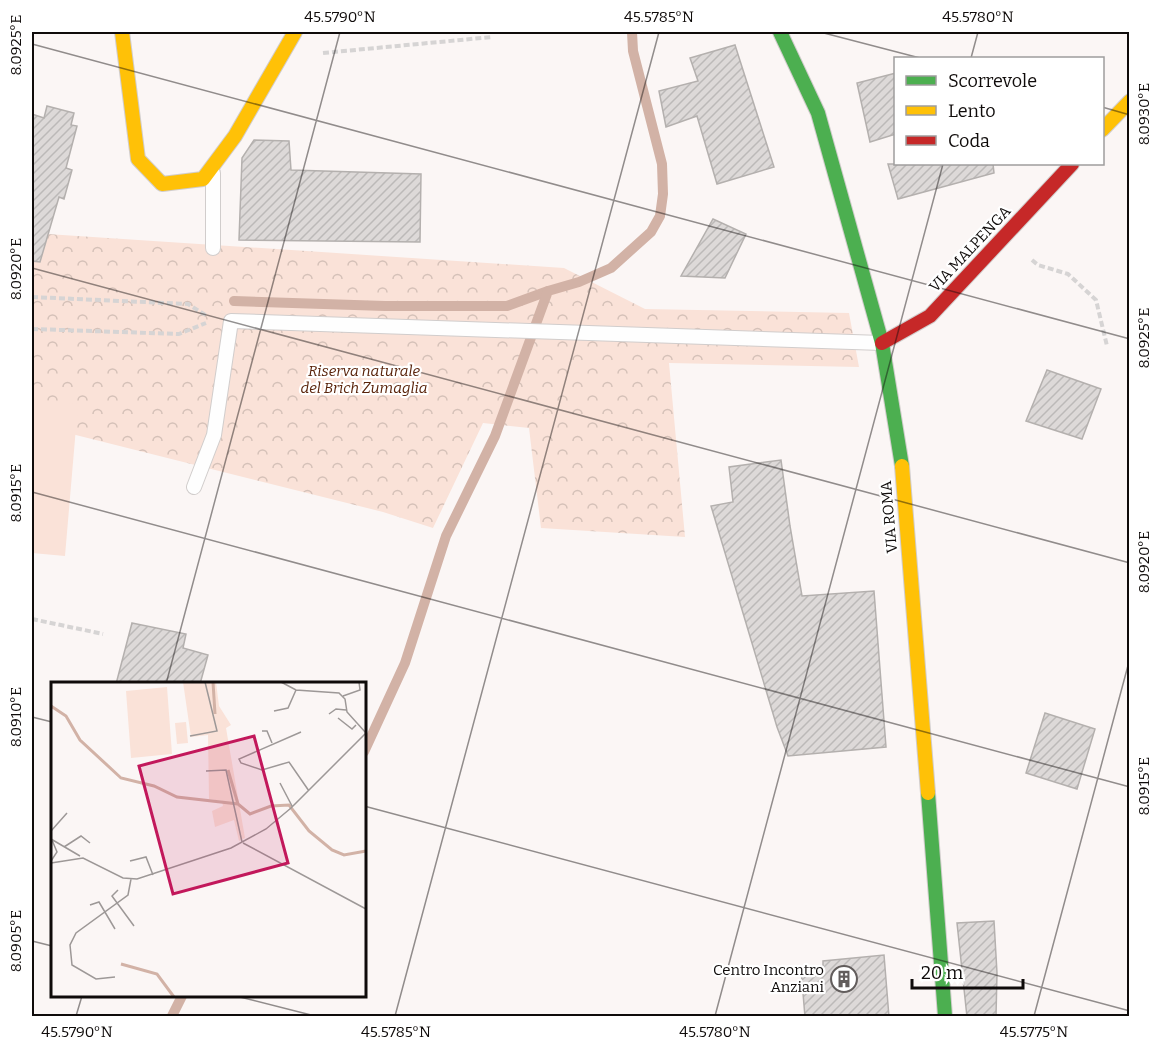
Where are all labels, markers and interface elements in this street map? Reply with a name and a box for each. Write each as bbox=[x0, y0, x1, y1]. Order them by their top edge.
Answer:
text: 45.5790°N bbox=[304, 8, 376, 26]
text: 45.5785°N bbox=[624, 8, 694, 26]
text: 45.5780°N bbox=[942, 8, 1014, 26]
text: 8.0925°E bbox=[7, 15, 25, 75]
legend bbox=[894, 57, 1104, 165]
text: Scorrevole bbox=[948, 70, 1037, 92]
text: 8.0930°E bbox=[1135, 83, 1153, 145]
text: Lento bbox=[948, 100, 996, 122]
text: Coda bbox=[948, 130, 990, 152]
street label: VIA MALPENGA bbox=[925, 202, 1015, 296]
text: 8.0920°E bbox=[7, 238, 25, 300]
text: 8.0925°E bbox=[1135, 308, 1153, 368]
park label: Riserva naturale del Brich Zumaglia bbox=[300, 362, 428, 397]
text: 8.0915°E bbox=[7, 464, 25, 522]
street label: VIA ROMA bbox=[877, 480, 901, 554]
text: 8.0920°E bbox=[1135, 531, 1153, 593]
inset map bbox=[51, 682, 366, 997]
text: 8.0910°E bbox=[7, 687, 25, 747]
text: 8.0915°E bbox=[1135, 757, 1153, 815]
text: 8.0905°E bbox=[7, 910, 25, 972]
scale bar bbox=[912, 952, 1023, 990]
place label: Centro Incontro Anziani bbox=[713, 961, 825, 996]
text: 20 m bbox=[921, 962, 963, 984]
building icon: Centro Incontro Anziani bbox=[829, 964, 859, 994]
text: 45.5790°N bbox=[41, 1023, 113, 1041]
text: 45.5785°N bbox=[361, 1023, 431, 1041]
text: 45.5780°N bbox=[679, 1023, 751, 1041]
text: 45.5775°N bbox=[1000, 1023, 1068, 1041]

